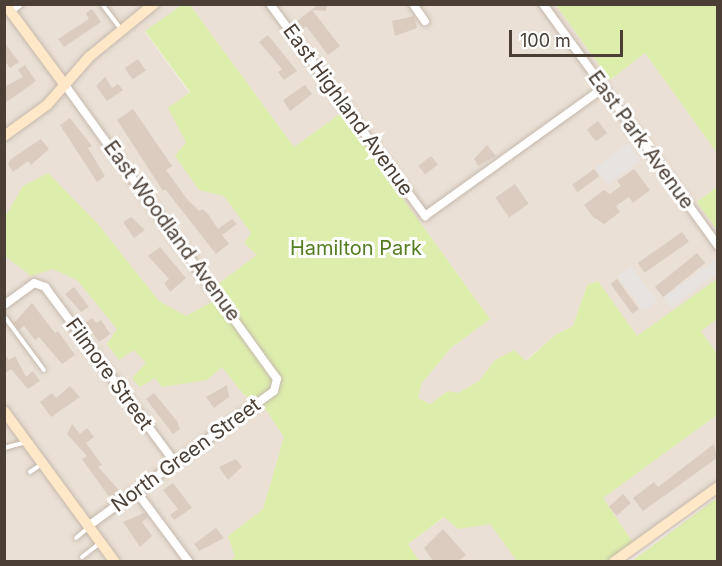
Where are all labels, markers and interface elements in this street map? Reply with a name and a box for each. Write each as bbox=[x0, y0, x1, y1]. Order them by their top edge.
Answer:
scale bar bbox=[512, 18, 626, 56]
street label: East Highland Avenue bbox=[278, 20, 418, 200]
text: 100 m bbox=[520, 30, 571, 51]
street label: East Park Avenue bbox=[583, 66, 699, 214]
street label: East Woodland Avenue bbox=[99, 136, 245, 326]
park label: Hamilton Park bbox=[290, 236, 422, 260]
street label: Filmore Street bbox=[61, 314, 157, 434]
street label: North Green Street bbox=[107, 393, 265, 517]

